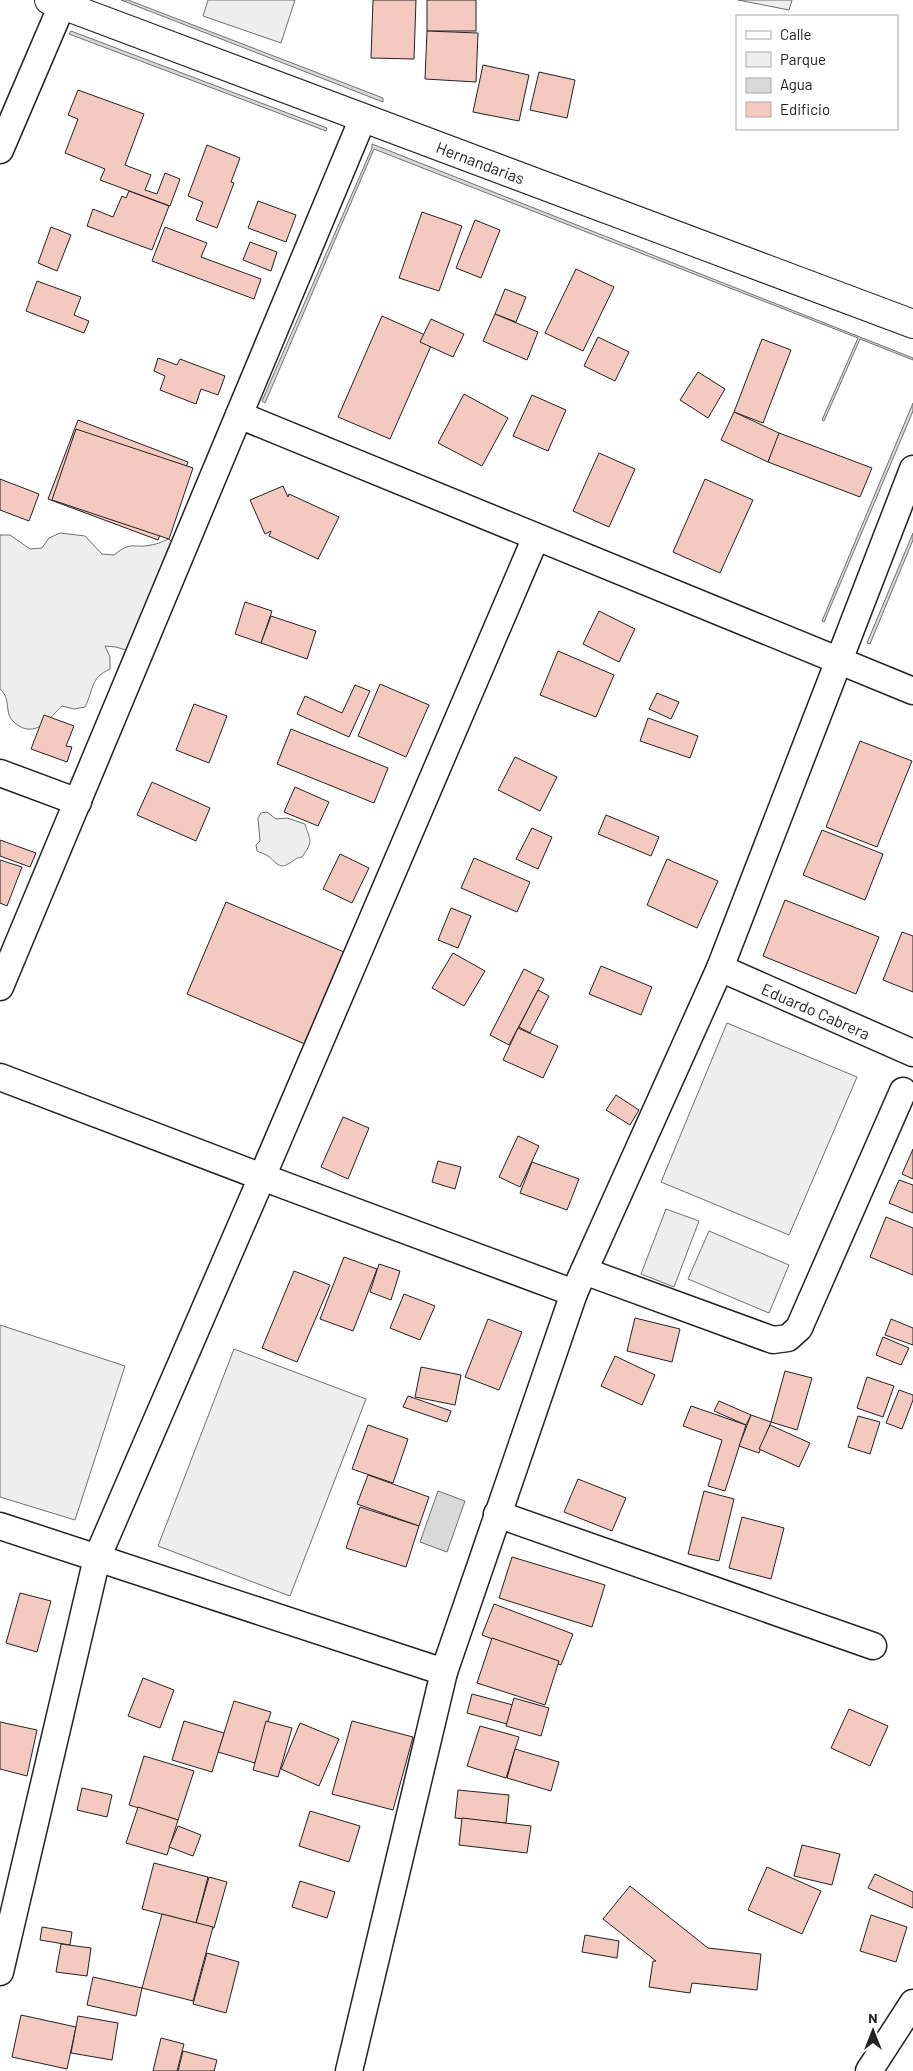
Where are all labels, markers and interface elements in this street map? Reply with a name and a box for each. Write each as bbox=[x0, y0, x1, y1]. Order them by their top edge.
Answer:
legend bbox=[736, 15, 898, 130]
text: Calle bbox=[780, 25, 812, 43]
text: Parque bbox=[780, 50, 826, 68]
text: Agua bbox=[780, 75, 813, 93]
text: Edificio bbox=[780, 100, 830, 118]
street label: Hernandarias bbox=[434, 137, 527, 187]
street label: Eduardo Cabrera bbox=[759, 978, 873, 1042]
north arrow bbox=[848, 2006, 898, 2056]
text: N bbox=[868, 2009, 878, 2026]

